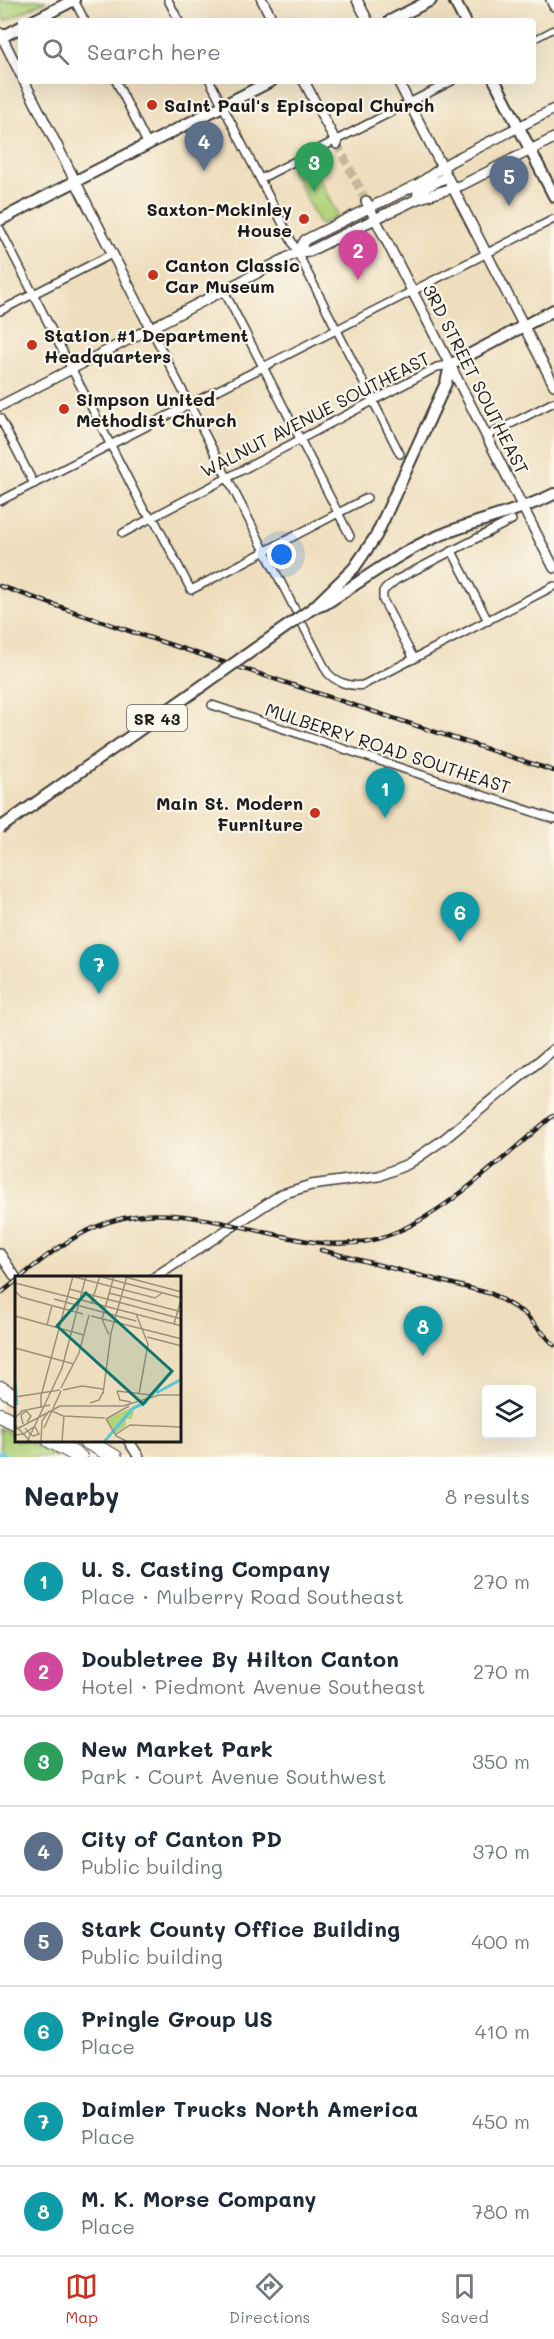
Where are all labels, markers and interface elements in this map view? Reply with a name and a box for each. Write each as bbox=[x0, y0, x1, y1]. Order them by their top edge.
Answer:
search box bbox=[18, 18, 536, 84]
icon: search bbox=[39, 35, 72, 68]
text: Search here bbox=[87, 37, 221, 66]
place label: Saint Paul's Episcopal Church bbox=[164, 93, 434, 117]
marker: Saint Paul's Episcopal Church bbox=[145, 98, 159, 112]
pin: 4 bbox=[184, 122, 224, 171]
pin: 3 bbox=[294, 142, 334, 192]
pin: 5 bbox=[490, 156, 528, 206]
place label: Saxton-Mckinley House bbox=[147, 197, 292, 242]
marker: Saxton-Mckinley House bbox=[297, 212, 311, 226]
pin: 2 bbox=[338, 230, 378, 280]
place label: Canton Classic Car Museum bbox=[165, 253, 300, 298]
marker: Canton Classic Car Museum bbox=[146, 268, 160, 282]
street label: 3RD STREET SOUTHEAST bbox=[418, 280, 534, 478]
place label: Station #1 Department Headquarters bbox=[44, 323, 249, 368]
marker: Station #1 Department Headquarters bbox=[25, 338, 39, 352]
street label: WALNUT AVENUE SOUTHEAST bbox=[196, 346, 434, 482]
place label: Simpson United Methodist Church bbox=[76, 387, 236, 432]
marker: Simpson United Methodist Church bbox=[57, 402, 71, 416]
your location bbox=[267, 540, 296, 569]
street label: MULBERRY ROAD SOUTHEAST bbox=[262, 697, 514, 799]
road number: SR 43 bbox=[127, 705, 187, 731]
pin: 1 bbox=[366, 768, 404, 818]
place label: Main St. Modern Furniture bbox=[156, 791, 303, 836]
marker: Main St. Modern Furniture bbox=[308, 806, 322, 820]
pin: 6 bbox=[440, 892, 480, 942]
pin: 7 bbox=[80, 944, 118, 994]
inset map bbox=[15, 1276, 182, 1442]
pin: 8 bbox=[404, 1306, 442, 1356]
map controls bbox=[482, 1385, 536, 1439]
button: layers bbox=[482, 1385, 536, 1439]
text: Nearby bbox=[24, 1479, 119, 1513]
text: 8 results bbox=[445, 1483, 530, 1509]
text: U. S. Casting Company bbox=[81, 1554, 331, 1583]
text: 1 bbox=[39, 1568, 48, 1594]
text: 270 m bbox=[473, 1568, 530, 1594]
text: Place · Mulberry Road Southeast bbox=[81, 1583, 404, 1609]
text: Doubletree By Hilton Canton bbox=[81, 1644, 399, 1673]
text: 2 bbox=[38, 1658, 49, 1684]
text: 270 m bbox=[473, 1658, 530, 1684]
text: Hotel · Piedmont Avenue Southeast bbox=[81, 1673, 425, 1699]
text: New Market Park bbox=[81, 1734, 273, 1763]
text: 3 bbox=[38, 1748, 50, 1774]
text: 350 m bbox=[472, 1748, 530, 1774]
text: Park · Court Avenue Southwest bbox=[81, 1763, 386, 1789]
text: City of Canton PD bbox=[81, 1824, 282, 1853]
text: 4 bbox=[37, 1838, 50, 1864]
text: 370 m bbox=[472, 1838, 530, 1864]
text: Public building bbox=[81, 1853, 223, 1879]
text: Stark County Office Building bbox=[81, 1914, 400, 1943]
text: 5 bbox=[38, 1928, 49, 1954]
text: 400 m bbox=[471, 1928, 530, 1954]
text: Public building bbox=[81, 1943, 223, 1969]
text: Pringle Group US bbox=[81, 2004, 273, 2033]
text: 6 bbox=[37, 2018, 50, 2044]
text: 410 m bbox=[475, 2018, 530, 2044]
text: Place bbox=[81, 2033, 135, 2059]
text: Daimler Trucks North America bbox=[81, 2094, 418, 2123]
text: 7 bbox=[38, 2108, 49, 2134]
text: 450 m bbox=[472, 2108, 530, 2134]
text: Place bbox=[81, 2123, 135, 2149]
text: M. K. Morse Company bbox=[81, 2184, 316, 2213]
text: 8 bbox=[37, 2198, 50, 2224]
text: 780 m bbox=[472, 2198, 530, 2224]
text: Place bbox=[81, 2213, 135, 2239]
tab: Map bbox=[65, 2270, 98, 2327]
tab: Directions bbox=[229, 2270, 310, 2327]
tab: Saved bbox=[441, 2270, 489, 2327]

